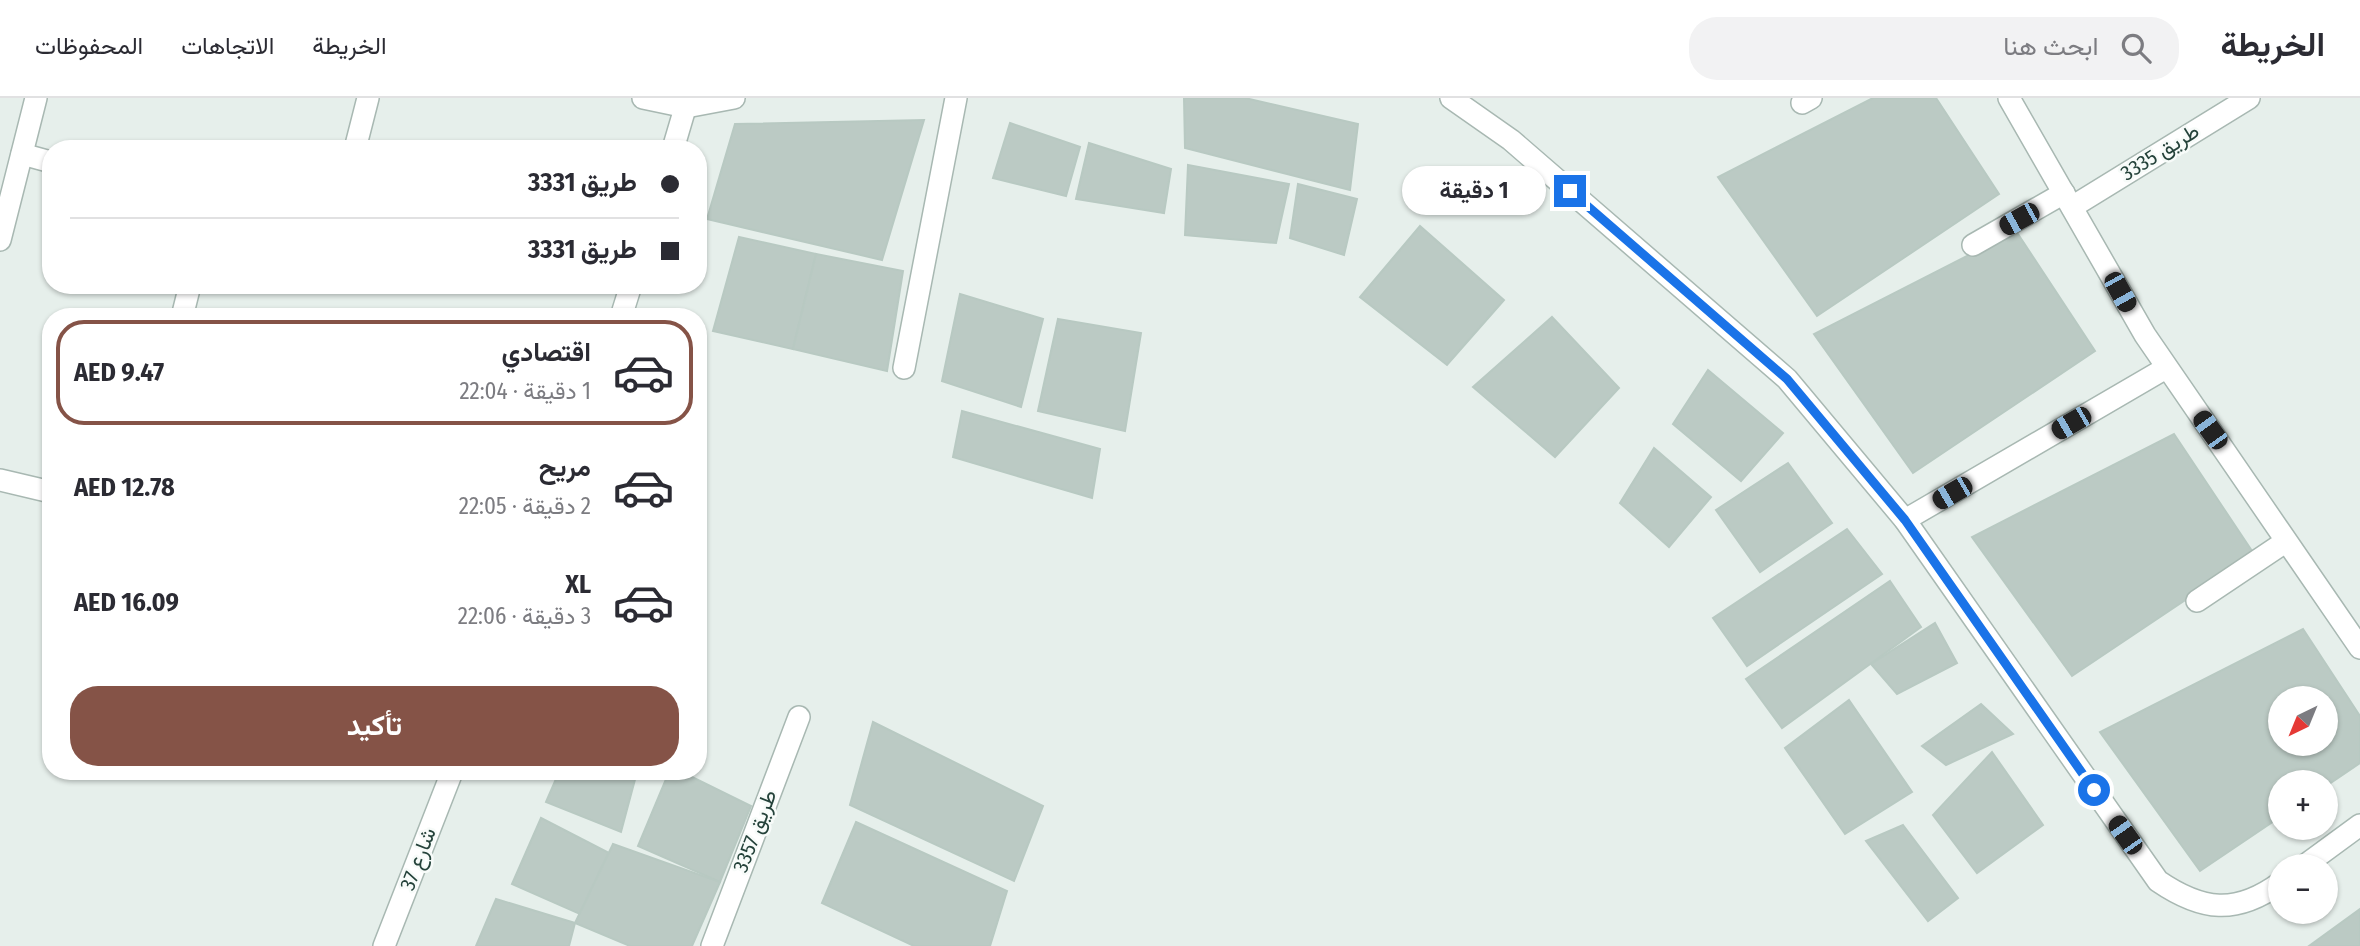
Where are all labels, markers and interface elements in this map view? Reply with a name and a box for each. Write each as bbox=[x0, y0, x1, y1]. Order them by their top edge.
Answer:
search box bbox=[1689, 17, 2179, 80]
text: الخريطة bbox=[2221, 25, 2325, 65]
icon: search bbox=[2117, 29, 2155, 67]
text: ابحث هنا bbox=[2003, 31, 2099, 62]
text: المحفوظات bbox=[35, 32, 143, 60]
text: الاتجاهات bbox=[181, 32, 274, 60]
text: الخريطة bbox=[312, 32, 387, 60]
street label: طريق 3335 bbox=[2116, 118, 2204, 186]
callout: 1 دقيقة bbox=[1402, 166, 1546, 216]
text: طريق 3331 bbox=[528, 167, 637, 198]
route end bbox=[1554, 175, 1586, 207]
text: 1 دقيقة bbox=[1440, 176, 1508, 204]
car bbox=[1996, 200, 2043, 238]
text: طريق 3331 bbox=[528, 234, 637, 265]
car bbox=[2101, 269, 2140, 315]
text: اقتصادي bbox=[502, 337, 591, 368]
icon: car bbox=[612, 341, 675, 404]
text: AED 9.47 bbox=[74, 357, 164, 388]
text: 1 دقيقة · 22:04 bbox=[459, 377, 591, 405]
car bbox=[2048, 403, 2095, 443]
car bbox=[2190, 407, 2231, 453]
text: مريح bbox=[539, 452, 591, 483]
icon: car bbox=[612, 456, 675, 519]
text: AED 12.78 bbox=[74, 472, 175, 503]
car bbox=[1929, 473, 1976, 513]
text: 2 دقيقة · 22:05 bbox=[459, 492, 591, 520]
text: XL bbox=[565, 569, 591, 600]
icon: car bbox=[612, 571, 675, 634]
text: AED 16.09 bbox=[74, 587, 179, 618]
text: 3 دقيقة · 22:06 bbox=[458, 602, 591, 630]
button: تأكيد bbox=[70, 686, 679, 766]
north arrow bbox=[2268, 686, 2338, 756]
map controls bbox=[2268, 686, 2338, 924]
button: + bbox=[2268, 770, 2338, 840]
route start bbox=[2078, 774, 2110, 806]
street label: طريق 3357 bbox=[727, 786, 783, 876]
car bbox=[2105, 812, 2146, 858]
street label: شارع 37 bbox=[394, 824, 443, 894]
button: − bbox=[2268, 854, 2338, 924]

